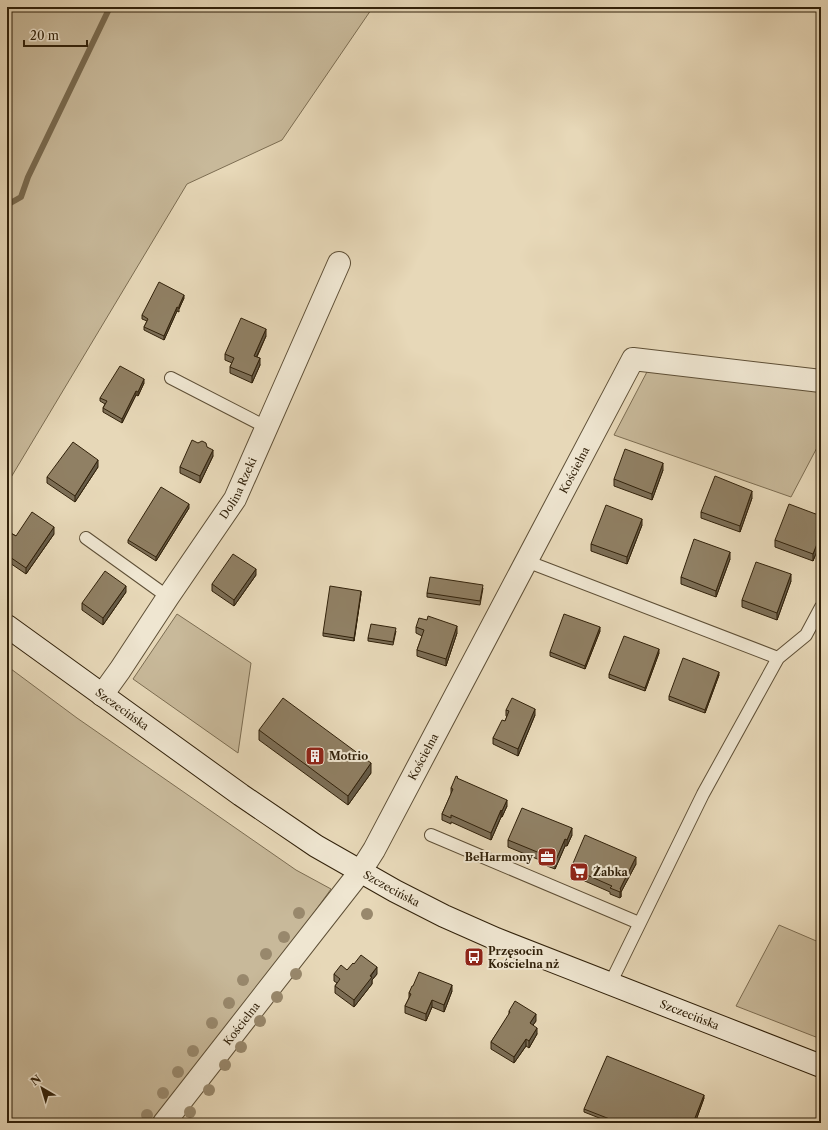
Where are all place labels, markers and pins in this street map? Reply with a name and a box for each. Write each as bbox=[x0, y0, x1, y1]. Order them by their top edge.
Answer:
building icon: Motrio bbox=[304, 745, 326, 767]
place label: Motrio bbox=[329, 749, 368, 763]
office icon: BeHarmony bbox=[536, 846, 558, 868]
place label: BeHarmony bbox=[465, 850, 533, 864]
supermarket icon: Żabka bbox=[568, 861, 590, 883]
place label: Żabka bbox=[593, 865, 629, 879]
place label: Przęsocin Kościelna nż bbox=[488, 944, 559, 971]
bus stop icon: Przęsocin Kościelna nż bbox=[463, 946, 485, 968]

